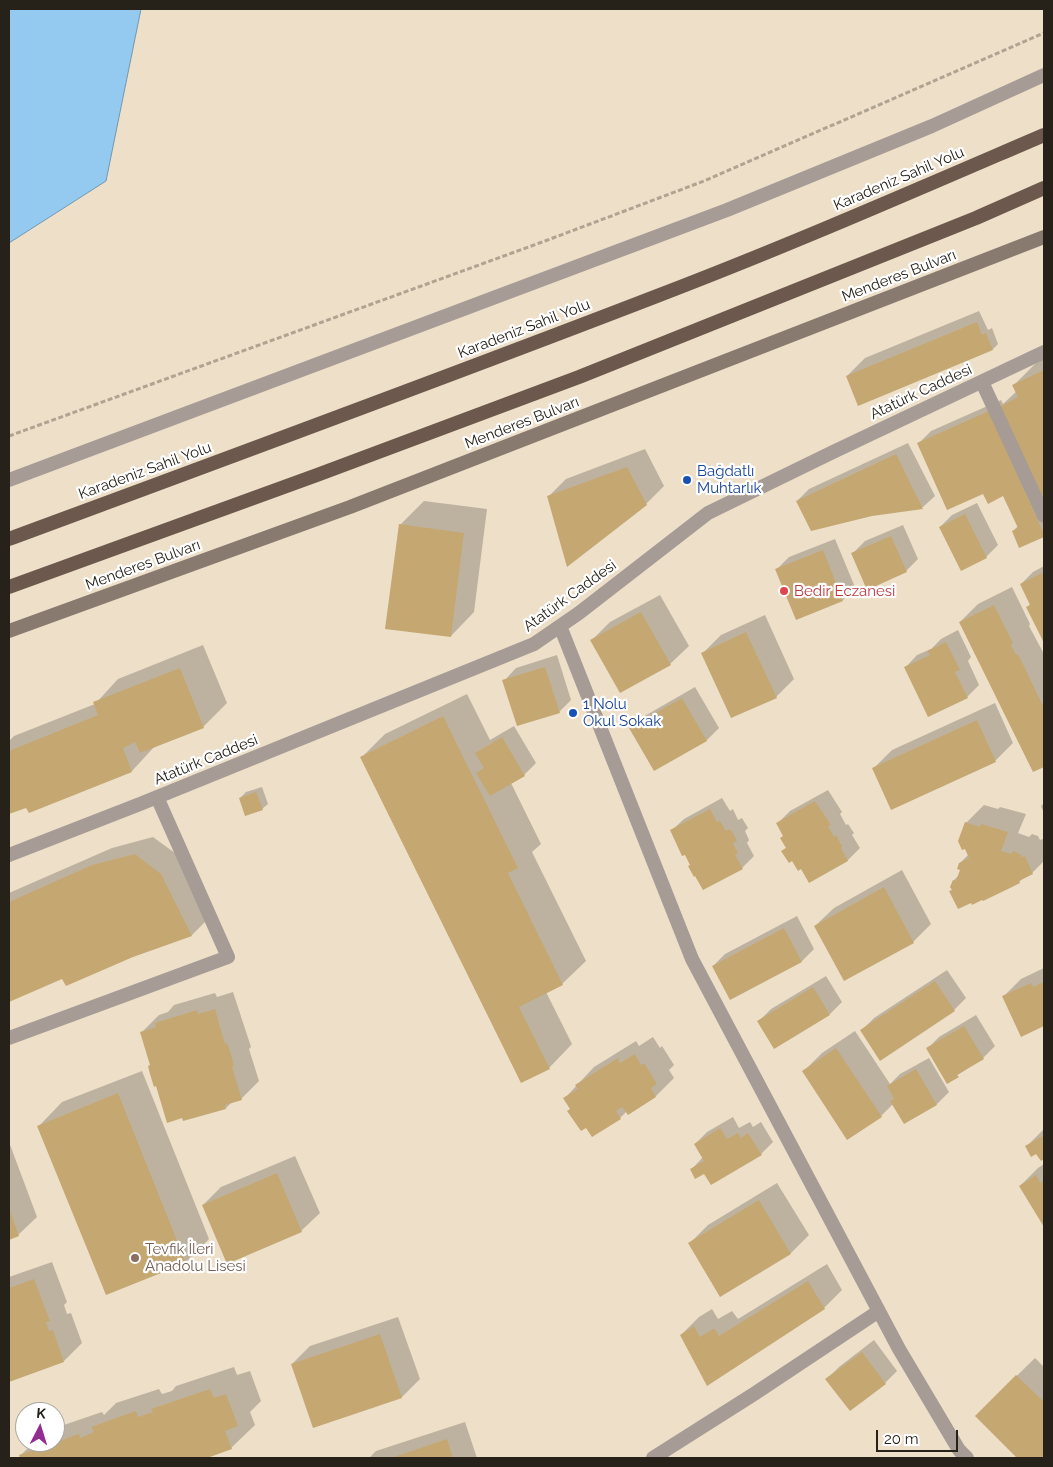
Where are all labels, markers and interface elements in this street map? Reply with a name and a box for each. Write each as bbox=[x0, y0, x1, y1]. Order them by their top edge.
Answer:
street label: Karadeniz Sahil Yolu bbox=[831, 143, 967, 215]
street label: Menderes Bulvarı bbox=[839, 246, 959, 306]
street label: Karadeniz Sahil Yolu bbox=[455, 295, 593, 363]
street label: Atatürk Caddesi bbox=[867, 361, 975, 423]
street label: Menderes Bulvarı bbox=[462, 393, 582, 453]
street label: Karadeniz Sahil Yolu bbox=[76, 439, 214, 503]
place label: Bağdatlı Muhtarlık bbox=[697, 462, 761, 497]
marker: Bağdatlı Muhtarlık bbox=[681, 474, 693, 486]
street label: Menderes Bulvarı bbox=[83, 536, 203, 594]
street label: Atatürk Caddesi bbox=[520, 556, 620, 636]
place label: Bedir Eczanesi bbox=[794, 582, 895, 600]
marker: Bedir Eczanesi bbox=[778, 585, 790, 597]
place label: 1 Nolu Okul Sokak bbox=[583, 695, 661, 730]
marker: 1 Nolu Okul Sokak bbox=[567, 707, 579, 719]
street label: Atatürk Caddesi bbox=[151, 731, 261, 789]
place label: Tevfik İleri Anadolu Lisesi bbox=[145, 1240, 246, 1275]
marker: Tevfik İleri Anadolu Lisesi bbox=[129, 1252, 141, 1264]
north arrow bbox=[15, 1402, 65, 1452]
text: K bbox=[36, 1405, 47, 1421]
scale bar bbox=[878, 1420, 960, 1452]
text: 20 m bbox=[884, 1430, 919, 1448]

